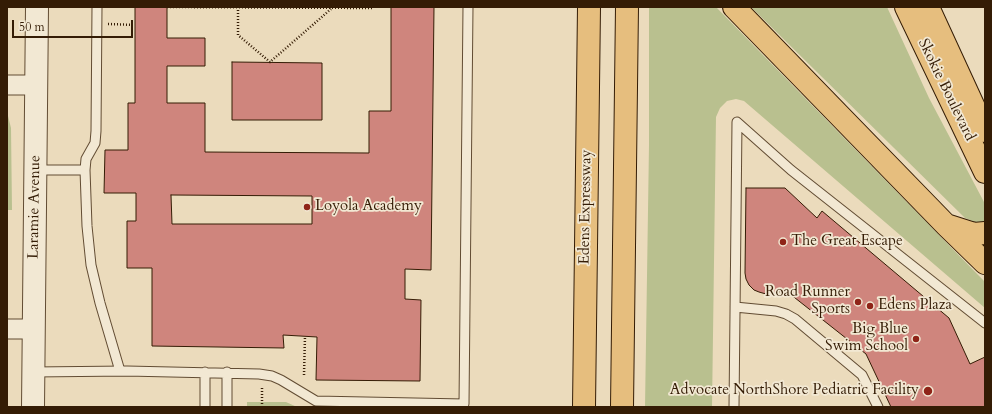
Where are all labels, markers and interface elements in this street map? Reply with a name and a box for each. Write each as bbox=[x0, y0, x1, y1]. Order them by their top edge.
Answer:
scale bar bbox=[14, 12, 135, 38]
text: 50 m bbox=[19, 19, 45, 35]
street label: Skokie Boulevard bbox=[913, 36, 979, 144]
street label: Edens Expressway bbox=[576, 149, 596, 265]
street label: Laramie Avenue bbox=[25, 155, 45, 259]
place label: Loyola Academy bbox=[315, 198, 422, 216]
marker: Loyola Academy bbox=[302, 202, 312, 212]
place label: The Great Escape bbox=[791, 233, 903, 251]
marker: The Great Escape bbox=[778, 237, 788, 247]
place label: Road Runner Sports bbox=[765, 284, 850, 319]
marker: Road Runner Sports bbox=[853, 297, 863, 307]
place label: Edens Plaza bbox=[878, 297, 952, 315]
marker: Edens Plaza bbox=[865, 301, 875, 311]
place label: Big Blue Swim School bbox=[825, 321, 908, 356]
marker: Big Blue Swim School bbox=[911, 334, 921, 344]
place label: Advocate NorthShore Pediatric Facility bbox=[670, 382, 919, 400]
marker: Advocate NorthShore Pediatric Facility bbox=[922, 385, 934, 397]

